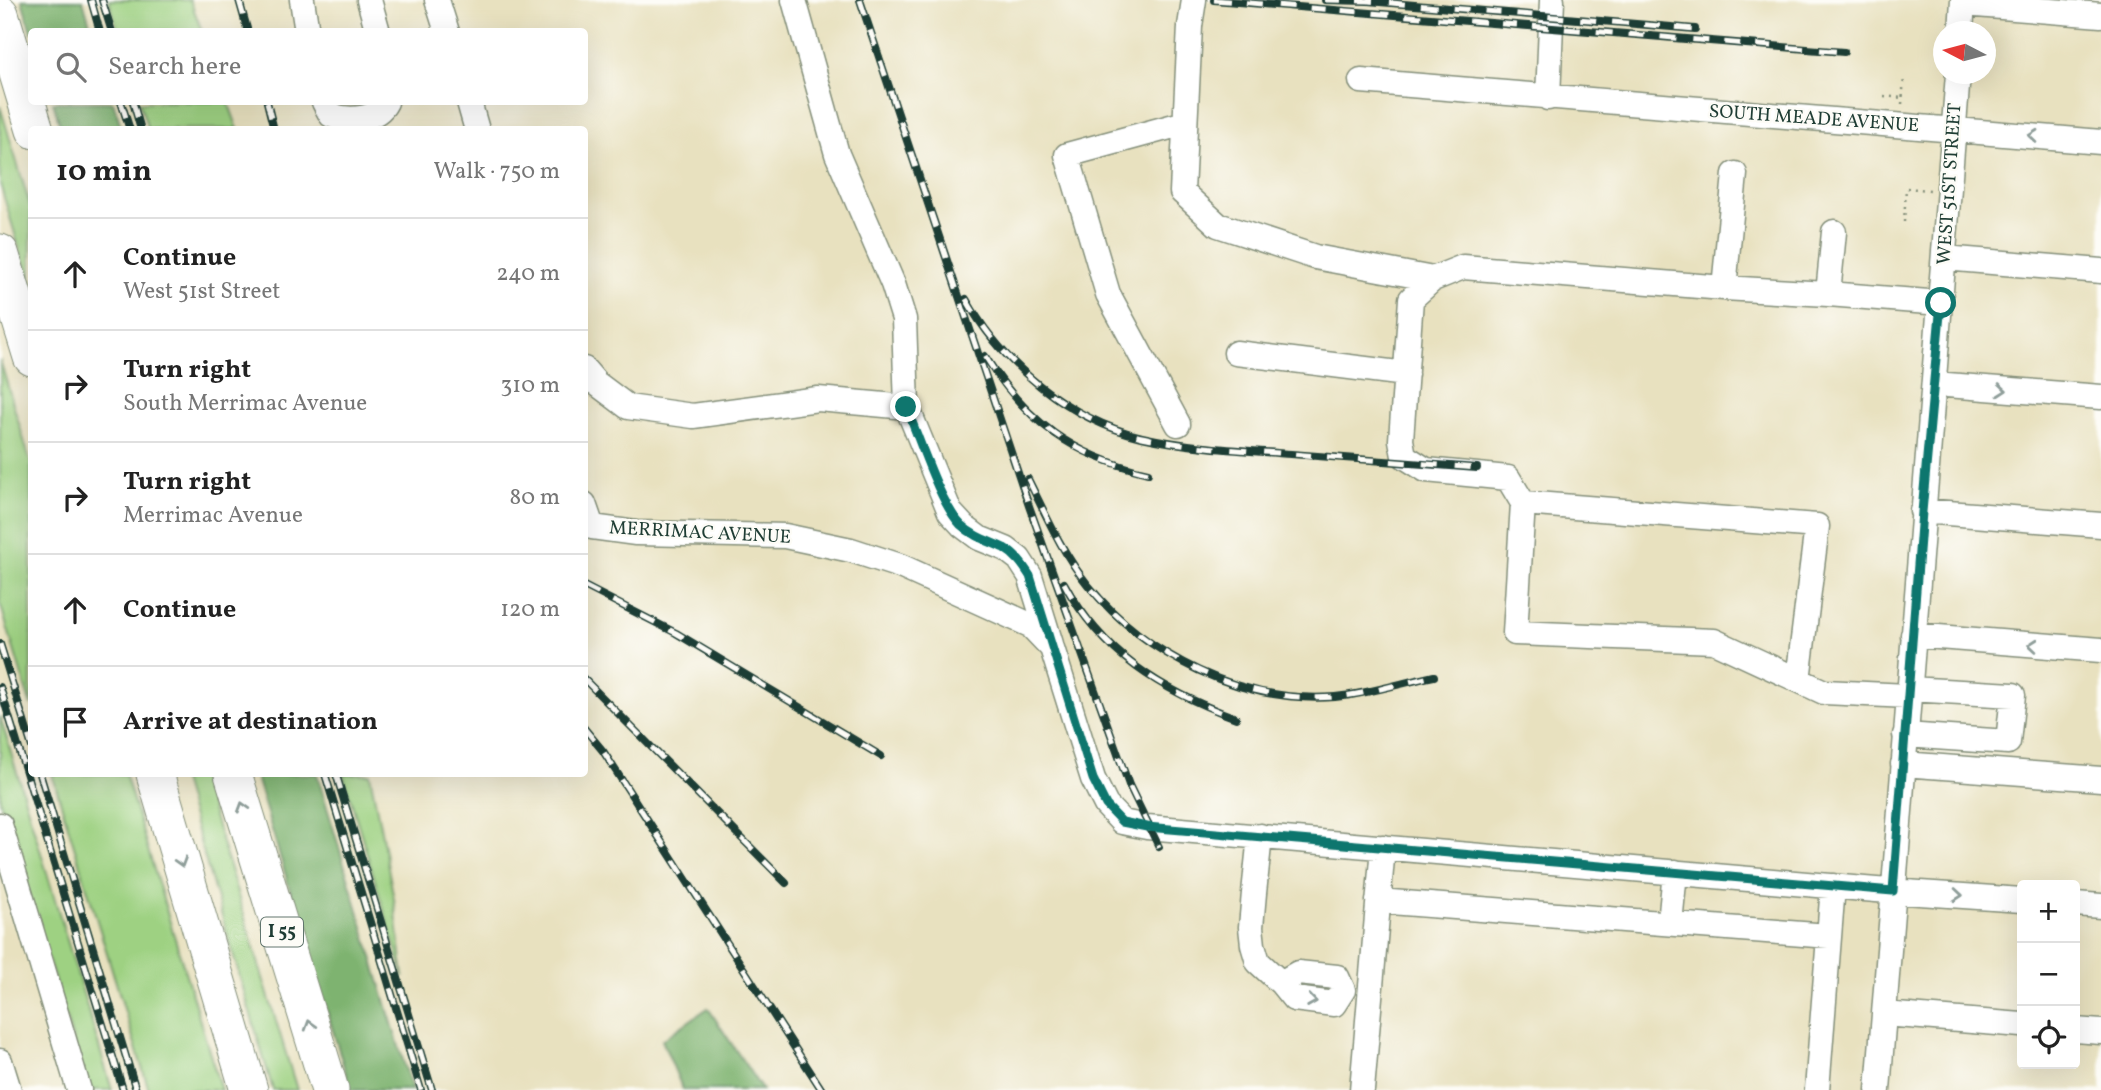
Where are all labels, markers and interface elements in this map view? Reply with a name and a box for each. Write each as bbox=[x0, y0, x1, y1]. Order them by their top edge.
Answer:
north arrow bbox=[1933, 21, 1996, 84]
search box bbox=[28, 28, 588, 105]
icon: search bbox=[52, 48, 90, 86]
text: Search here bbox=[108, 49, 241, 85]
street label: SOUTH MEADE AVENUE bbox=[1708, 99, 1920, 139]
street label: WEST 51ST STREET bbox=[1931, 102, 1969, 266]
one-way arrow bbox=[2027, 129, 2038, 144]
text: 10 min bbox=[56, 151, 152, 193]
text: Walk · 750 m bbox=[433, 156, 560, 188]
text: Continue bbox=[123, 240, 236, 276]
icon: ahead bbox=[56, 255, 94, 293]
text: 240 m bbox=[496, 258, 560, 290]
text: West 51st Street bbox=[123, 276, 280, 308]
route start bbox=[1925, 287, 1956, 318]
text: Turn right bbox=[123, 352, 251, 388]
icon: right bbox=[56, 367, 94, 405]
text: 310 m bbox=[500, 370, 560, 402]
one-way arrow bbox=[1997, 382, 2008, 397]
text: South Merrimac Avenue bbox=[123, 388, 367, 420]
route end bbox=[890, 391, 921, 422]
text: Turn right bbox=[123, 464, 251, 500]
icon: right bbox=[56, 479, 94, 517]
text: 80 m bbox=[510, 482, 560, 514]
text: Merrimac Avenue bbox=[123, 500, 303, 532]
street label: MERRIMAC AVENUE bbox=[608, 515, 792, 551]
icon: ahead bbox=[56, 591, 94, 629]
text: Continue bbox=[123, 592, 236, 628]
text: 120 m bbox=[500, 594, 560, 626]
one-way arrow bbox=[2027, 638, 2038, 653]
icon: arrive bbox=[56, 703, 94, 741]
text: Arrive at destination bbox=[123, 704, 378, 740]
one-way arrow bbox=[237, 802, 251, 814]
one-way arrow bbox=[173, 856, 188, 868]
map controls bbox=[2017, 880, 2080, 1069]
button: + bbox=[2017, 880, 2080, 943]
one-way arrow bbox=[1953, 887, 1964, 902]
road number: I 55 bbox=[261, 917, 303, 946]
button: − bbox=[2017, 943, 2080, 1006]
one-way arrow bbox=[1306, 994, 1318, 1009]
button: locate bbox=[2017, 1006, 2080, 1069]
one-way arrow bbox=[304, 1019, 319, 1031]

